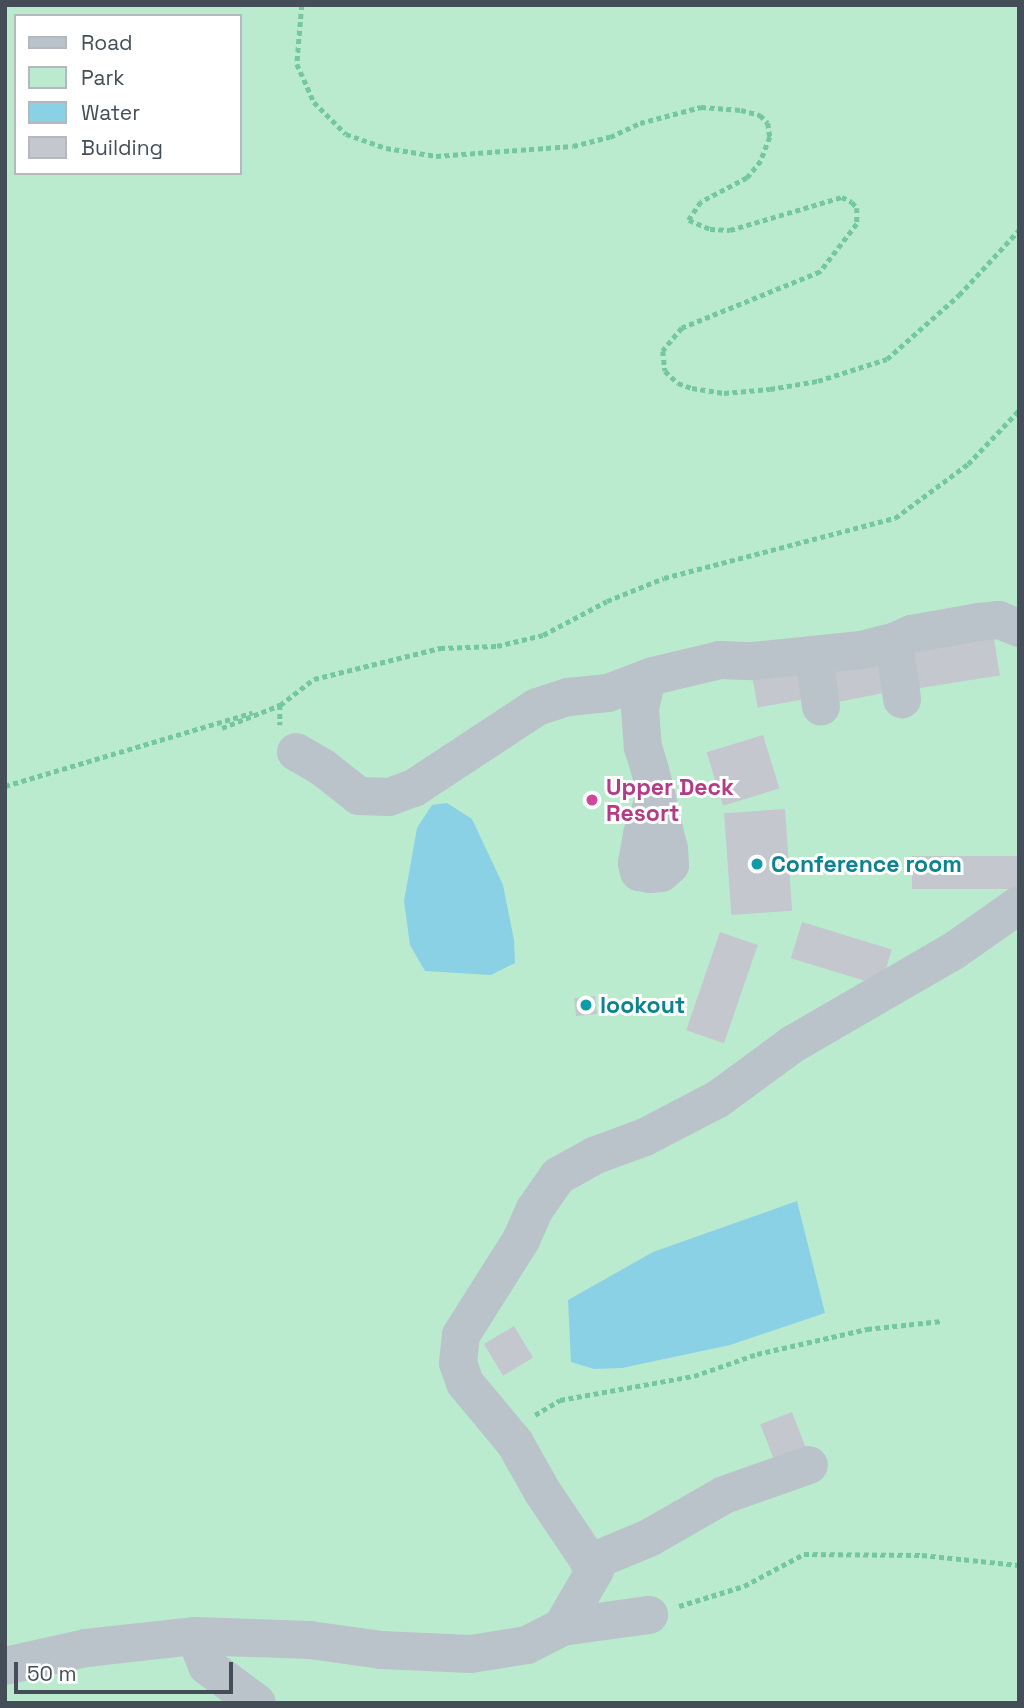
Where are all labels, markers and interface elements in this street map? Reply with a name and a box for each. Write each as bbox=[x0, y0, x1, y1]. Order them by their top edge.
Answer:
legend bbox=[14, 14, 242, 175]
text: Road bbox=[81, 29, 133, 56]
text: Park bbox=[81, 64, 125, 91]
text: Water bbox=[81, 99, 140, 126]
text: Building bbox=[81, 134, 163, 161]
place label: Upper Deck Resort bbox=[606, 773, 734, 827]
marker: Upper Deck Resort bbox=[584, 792, 600, 808]
place label: Conference room bbox=[771, 850, 962, 878]
marker: Conference room bbox=[749, 856, 765, 872]
place label: lookout bbox=[600, 991, 685, 1019]
marker: lookout bbox=[578, 997, 594, 1013]
scale bar bbox=[18, 1648, 236, 1692]
text: 50 m bbox=[27, 1660, 77, 1687]

